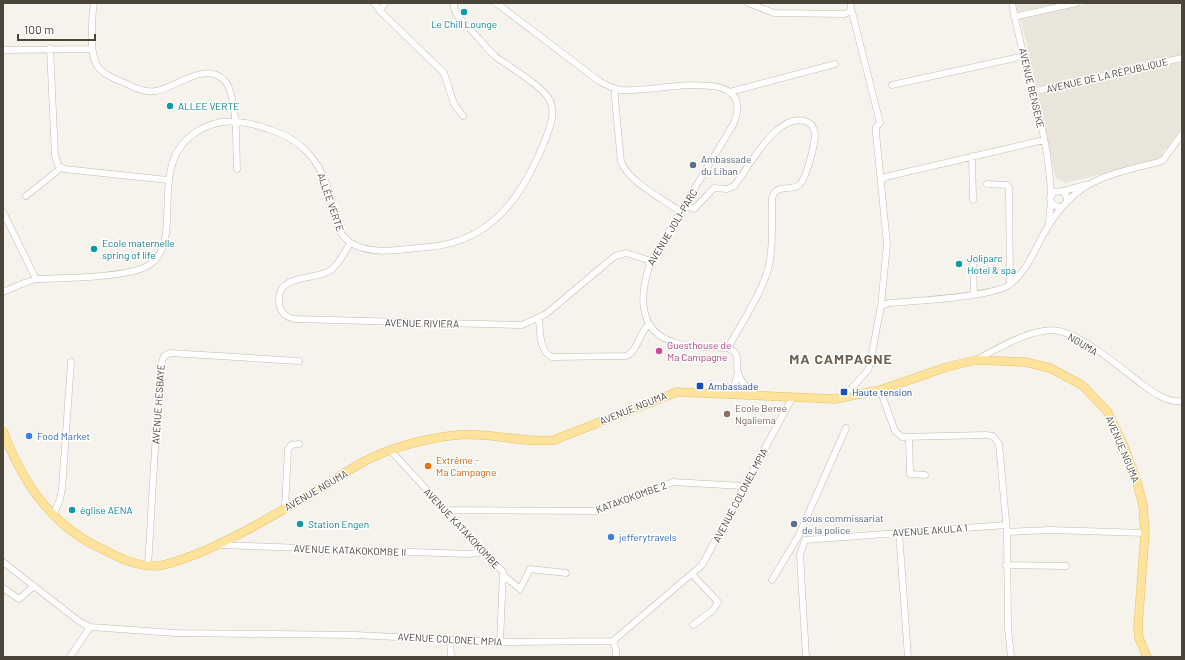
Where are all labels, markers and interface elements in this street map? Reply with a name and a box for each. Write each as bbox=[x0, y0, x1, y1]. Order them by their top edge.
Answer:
marker: Le Chill Lounge bbox=[459, 7, 469, 17]
scale bar bbox=[18, 16, 95, 42]
place label: Le Chill Lounge bbox=[431, 18, 497, 30]
text: 100 m bbox=[24, 22, 54, 36]
street label: AVENUE BENSEKE bbox=[1017, 47, 1047, 129]
street label: AVENUE DE LA RÉPUBLIQUE bbox=[1045, 55, 1169, 95]
place label: ALLEE VERTE bbox=[178, 100, 239, 112]
marker: ALLEE VERTE bbox=[165, 101, 175, 111]
place label: Ambassade du Liban bbox=[701, 153, 751, 177]
marker: Ambassade du Liban bbox=[688, 160, 698, 170]
street label: ALLÉE VERTE bbox=[315, 171, 347, 233]
street label: AVENUE JOLI-PARC bbox=[645, 187, 699, 267]
place label: Ecole maternelle spring of life bbox=[102, 237, 175, 261]
marker: Ecole maternelle spring of life bbox=[89, 244, 99, 254]
place label: Joliparc Hotel & spa bbox=[967, 252, 1016, 276]
marker: Joliparc Hotel & spa bbox=[954, 259, 964, 269]
street label: AVENUE RIVIERA bbox=[385, 316, 459, 330]
street label: NGUMA bbox=[1066, 330, 1100, 358]
place label: Guesthouse de Ma Campagne bbox=[667, 339, 731, 363]
marker: Guesthouse de Ma Campagne bbox=[654, 346, 664, 356]
district label: MA CAMPAGNE bbox=[789, 350, 893, 367]
street label: AVENUE HESBAYE bbox=[149, 364, 167, 444]
place label: Ambassade bbox=[708, 380, 758, 392]
marker: Ambassade bbox=[695, 381, 705, 391]
place label: Haute tension bbox=[852, 386, 912, 398]
marker: Haute tension bbox=[839, 387, 849, 397]
street label: AVENUE NGUMA bbox=[598, 389, 668, 427]
place label: Ecole Beree Ngaliema bbox=[735, 402, 787, 426]
marker: Ecole Beree Ngaliema bbox=[722, 409, 732, 419]
street label: AVENUE NGUMA bbox=[1104, 414, 1142, 484]
place label: Food Market bbox=[37, 430, 91, 442]
marker: Food Market bbox=[24, 431, 34, 441]
street label: AVENUE COLONEL MPIA bbox=[710, 446, 770, 544]
place label: Extrême - Ma Campagne bbox=[436, 454, 496, 478]
marker: Extrême - Ma Campagne bbox=[423, 461, 433, 471]
street label: AVENUE NGUMA bbox=[282, 467, 350, 513]
street label: KATAKOKOMBE 2 bbox=[594, 479, 668, 515]
street label: AVENUE KATAKOKOMBE bbox=[422, 485, 502, 571]
place label: église AENA bbox=[80, 504, 133, 516]
marker: église AENA bbox=[67, 505, 77, 515]
place label: sous commissariat de la police bbox=[802, 512, 884, 536]
place label: Station Engen bbox=[308, 518, 369, 530]
marker: Station Engen bbox=[295, 519, 305, 529]
marker: sous commissariat de la police bbox=[789, 519, 799, 529]
street label: AVENUE AKULA 1 bbox=[892, 521, 968, 539]
place label: jefferytravels bbox=[618, 531, 677, 543]
marker: jefferytravels bbox=[606, 532, 616, 542]
street label: AVENUE KATAKOKOMBE II bbox=[293, 542, 407, 558]
street label: AVENUE COLONEL MPIA bbox=[397, 630, 503, 648]

